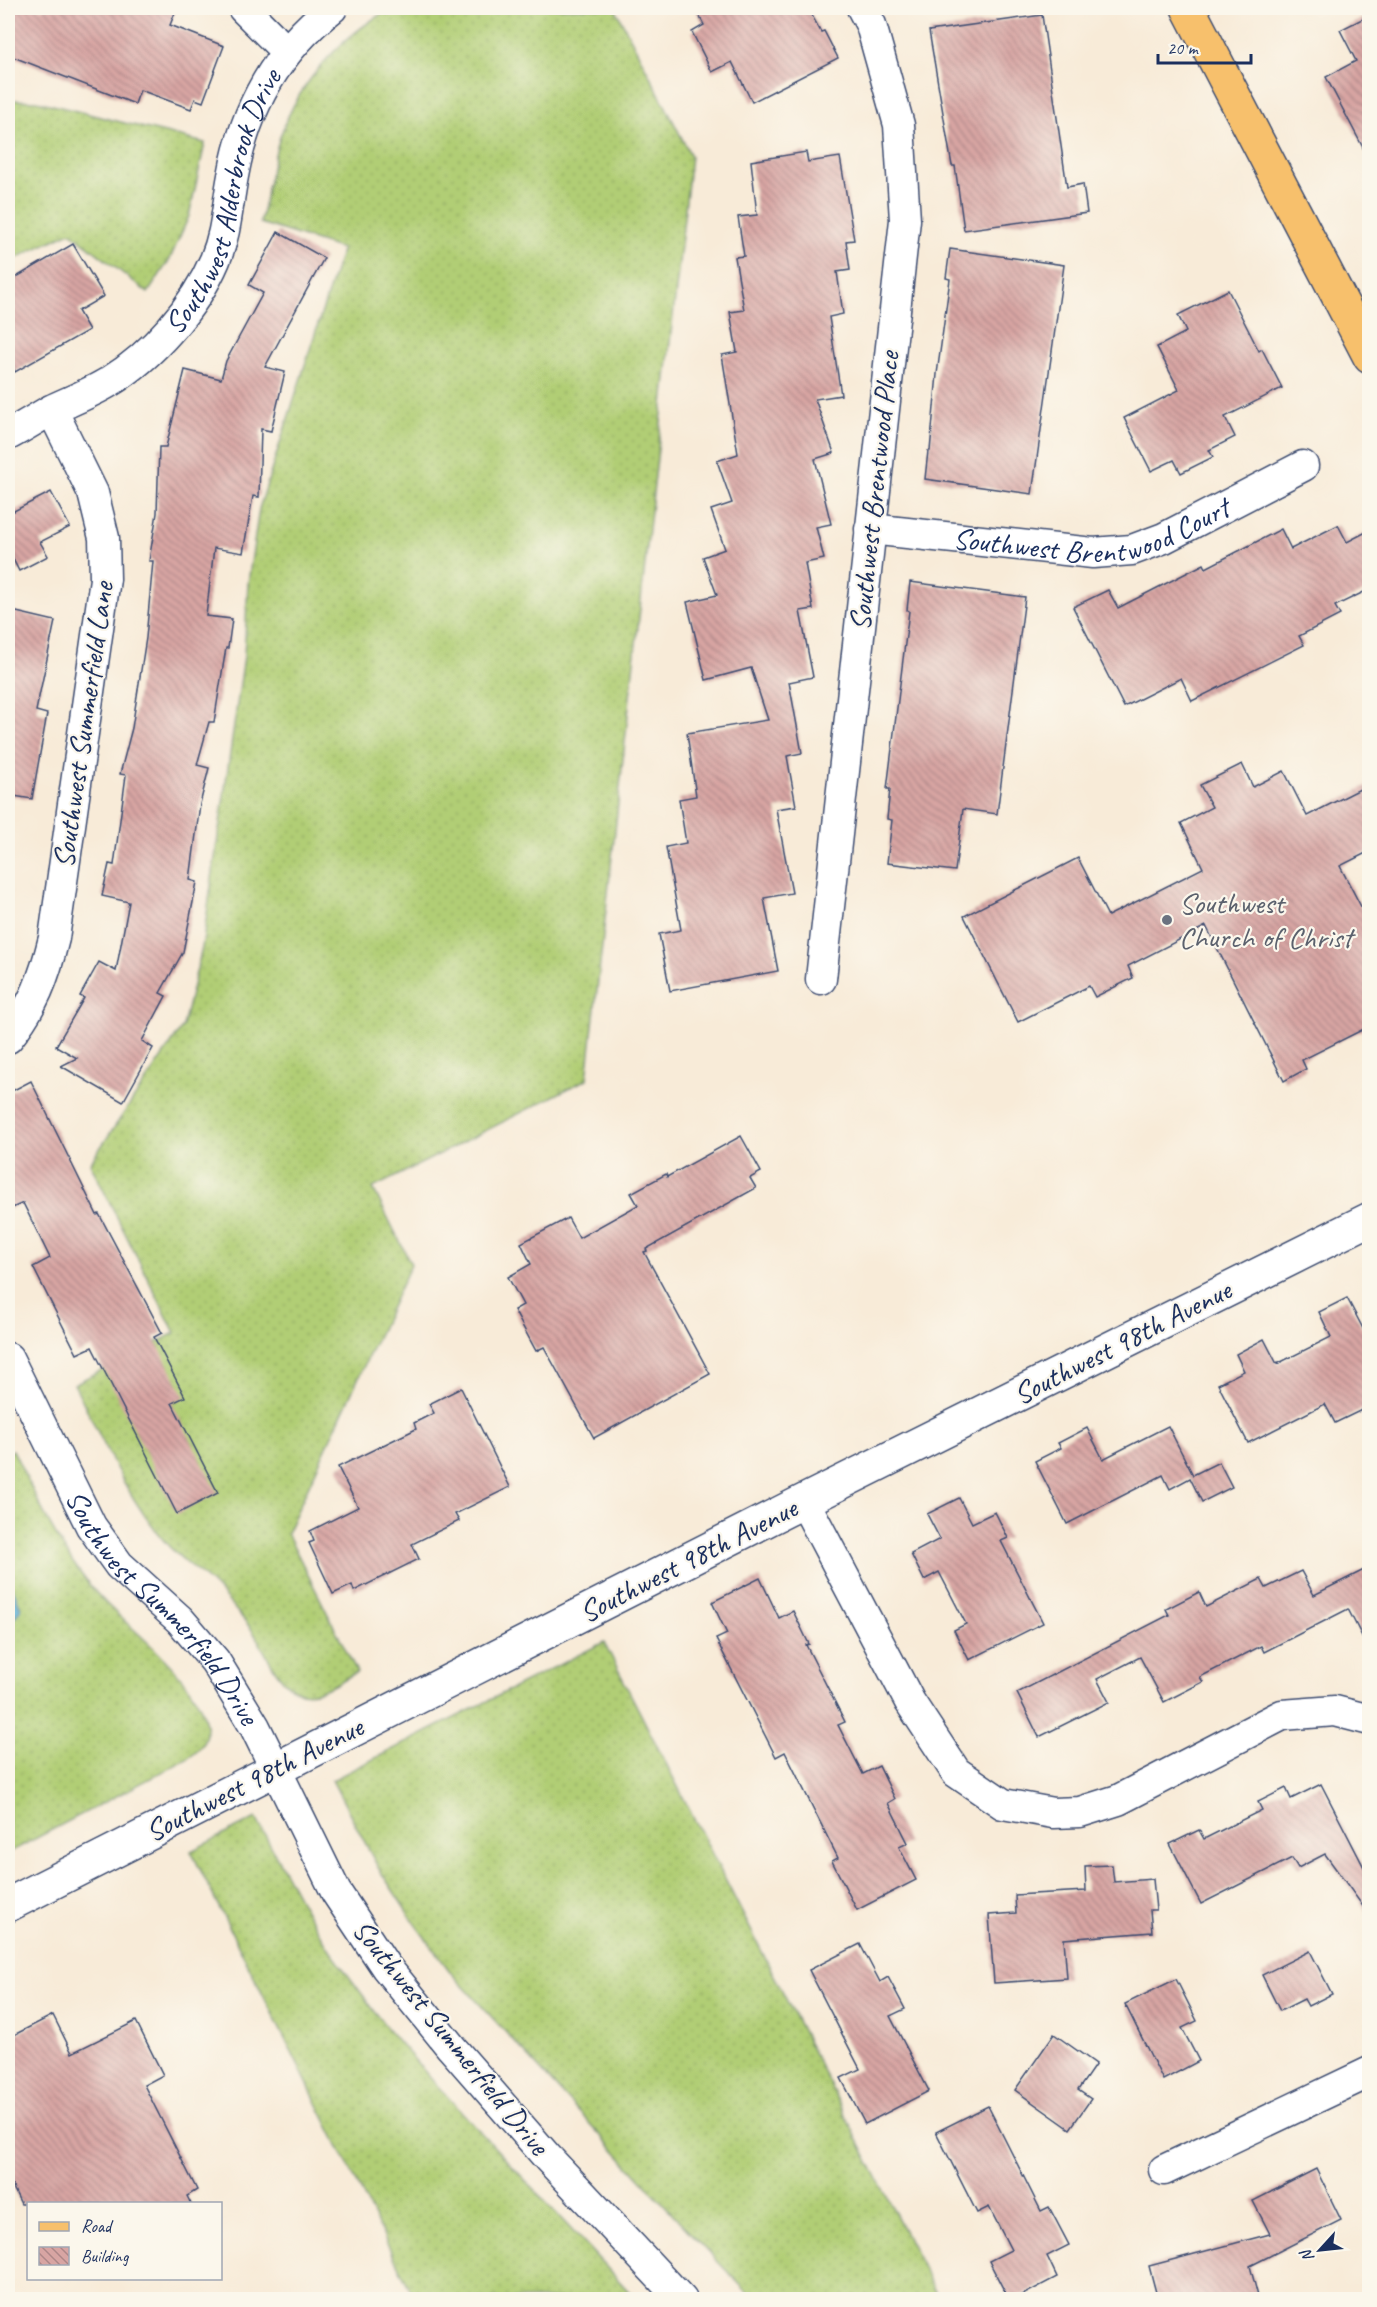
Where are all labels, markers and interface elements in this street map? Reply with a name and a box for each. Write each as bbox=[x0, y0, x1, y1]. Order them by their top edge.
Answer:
scale bar bbox=[1158, 27, 1251, 65]
text: 20 m bbox=[1167, 37, 1200, 59]
street label: Southwest Alderbrook Drive bbox=[156, 60, 291, 342]
street label: Southwest Brentwood Place bbox=[840, 347, 908, 632]
street label: Southwest Brentwood Court bbox=[951, 487, 1239, 572]
street label: Southwest Summerfield Lane bbox=[44, 577, 122, 870]
place label: Southwest Church of Christ bbox=[1179, 884, 1356, 956]
marker: Southwest Church of Christ bbox=[1160, 913, 1174, 927]
street label: Southwest 98th Avenue bbox=[1007, 1270, 1239, 1413]
street label: Southwest Summerfield Drive bbox=[57, 1484, 269, 1733]
street label: Southwest 98th Avenue bbox=[573, 1488, 805, 1631]
street label: Southwest 98th Avenue bbox=[139, 1707, 371, 1850]
street label: Southwest Summerfield Drive bbox=[344, 1911, 559, 2164]
legend bbox=[27, 2202, 222, 2280]
text: Road bbox=[81, 2215, 114, 2237]
north arrow bbox=[1290, 2220, 1350, 2280]
text: Building bbox=[81, 2245, 130, 2267]
text: N bbox=[1295, 2245, 1319, 2265]

